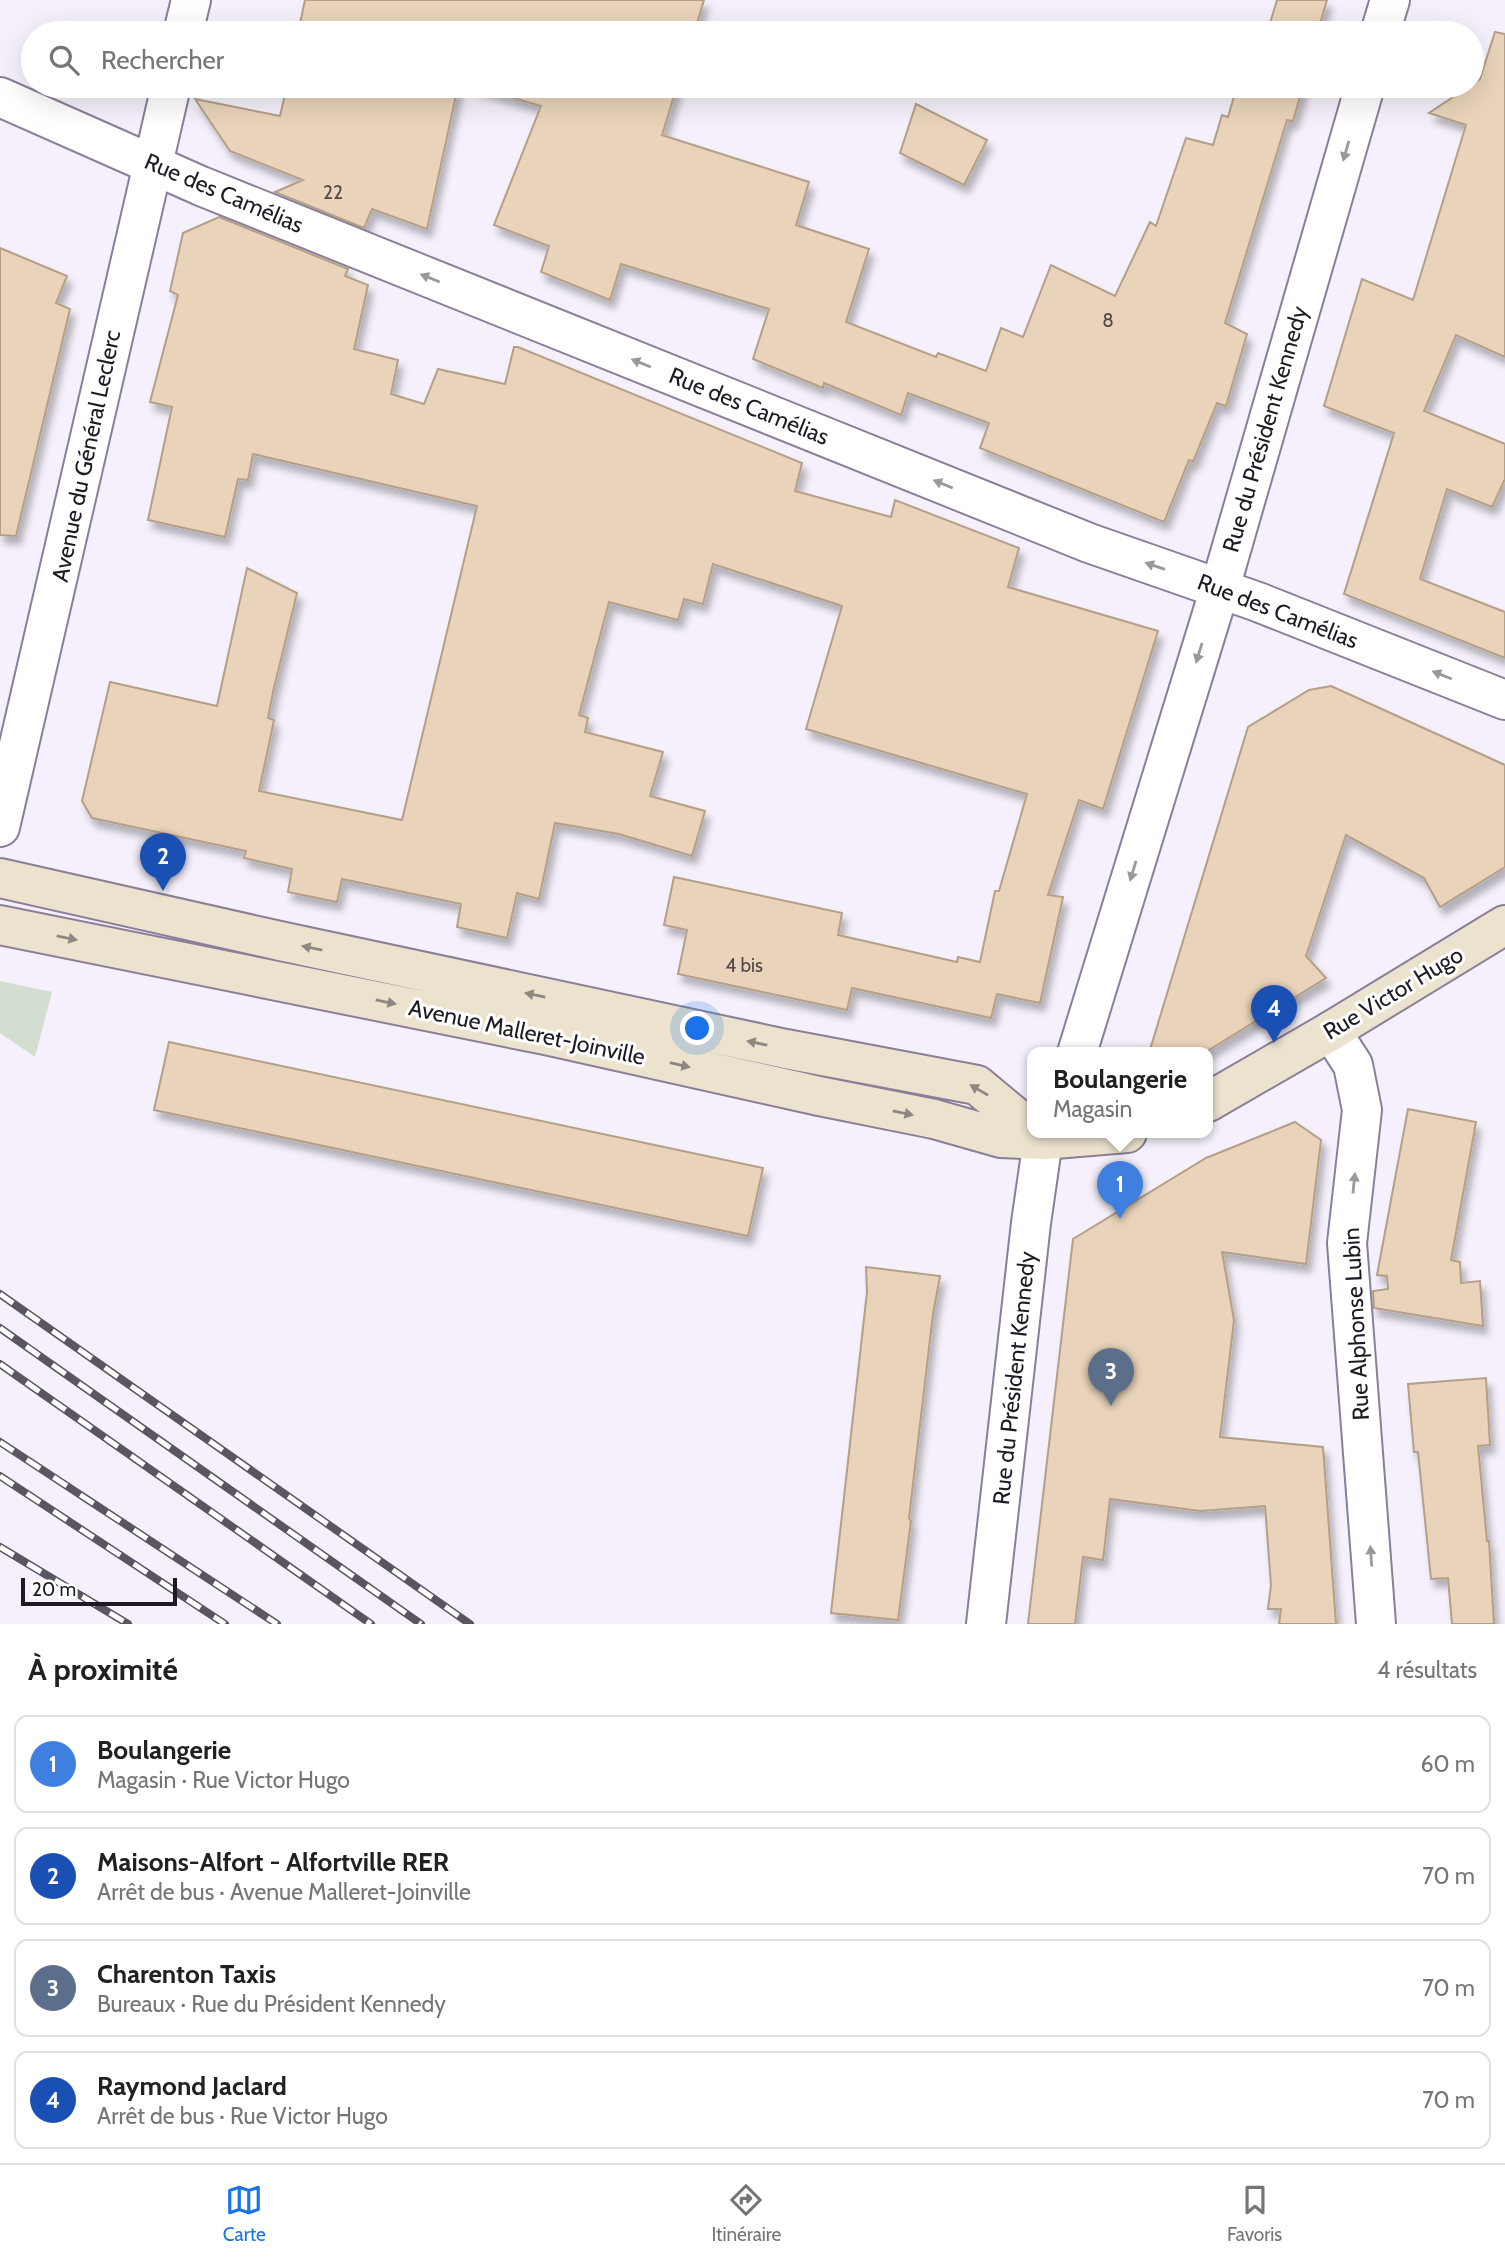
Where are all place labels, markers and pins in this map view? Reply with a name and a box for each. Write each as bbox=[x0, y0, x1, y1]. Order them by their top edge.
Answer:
pin: 2 bbox=[140, 833, 186, 891]
pin: 4 bbox=[1251, 985, 1297, 1043]
pin: 1 bbox=[1097, 1161, 1143, 1219]
pin: 3 bbox=[1088, 1348, 1134, 1406]

